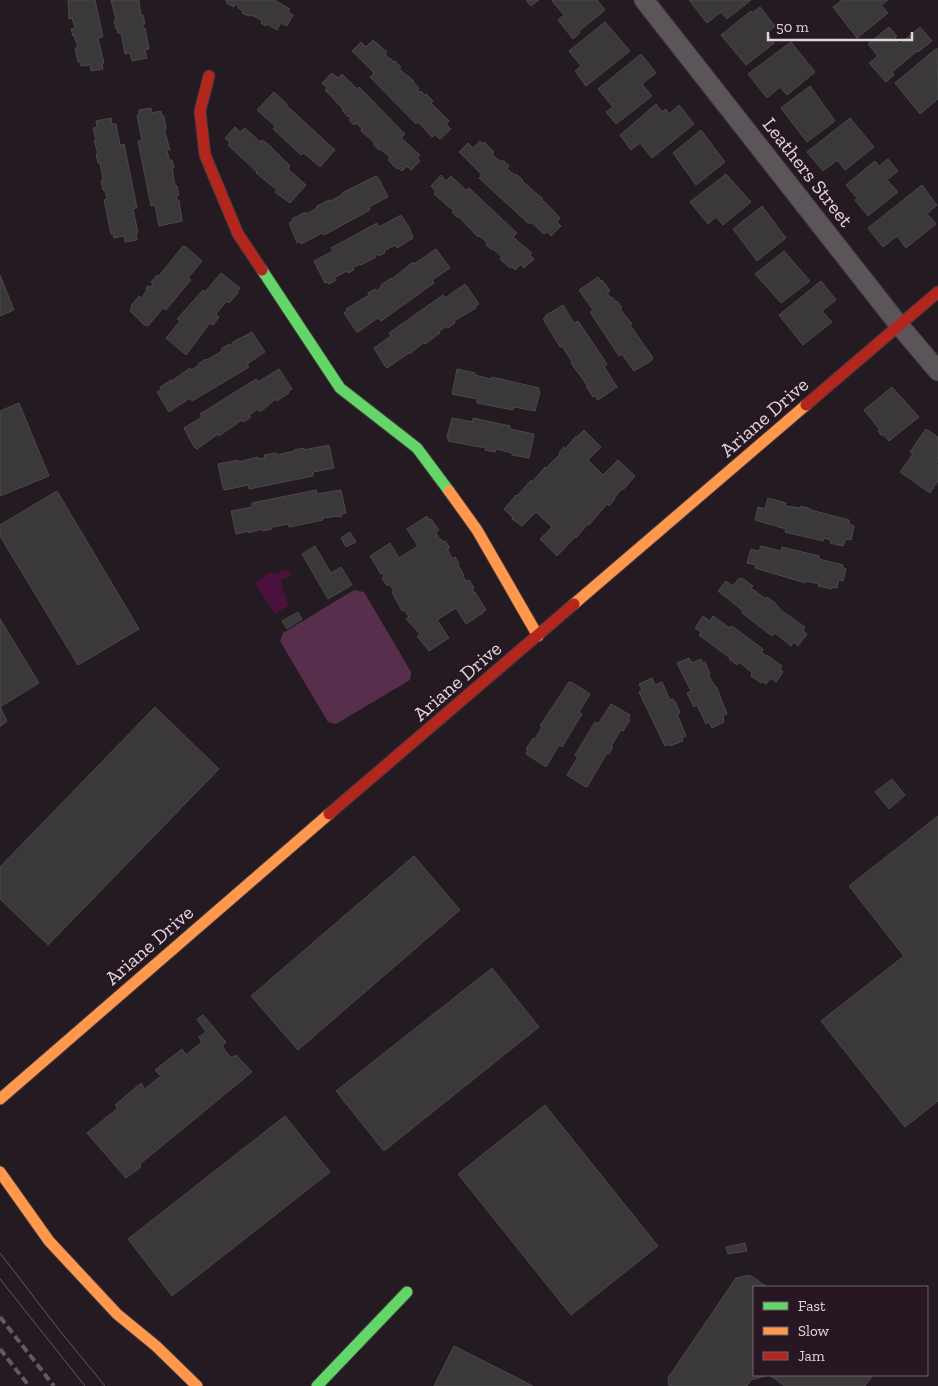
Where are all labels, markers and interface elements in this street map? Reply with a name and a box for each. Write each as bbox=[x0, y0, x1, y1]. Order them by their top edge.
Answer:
scale bar bbox=[768, 10, 912, 42]
text: 50 m bbox=[776, 18, 809, 36]
street label: Leathers Street bbox=[758, 112, 859, 232]
street label: Ariane Drive bbox=[715, 372, 813, 462]
street label: Ariane Drive bbox=[408, 636, 506, 726]
street label: Ariane Drive bbox=[100, 900, 198, 990]
legend bbox=[753, 1286, 928, 1376]
text: Fast bbox=[798, 1297, 826, 1315]
text: Slow bbox=[798, 1322, 830, 1340]
text: Jam bbox=[798, 1347, 825, 1365]

